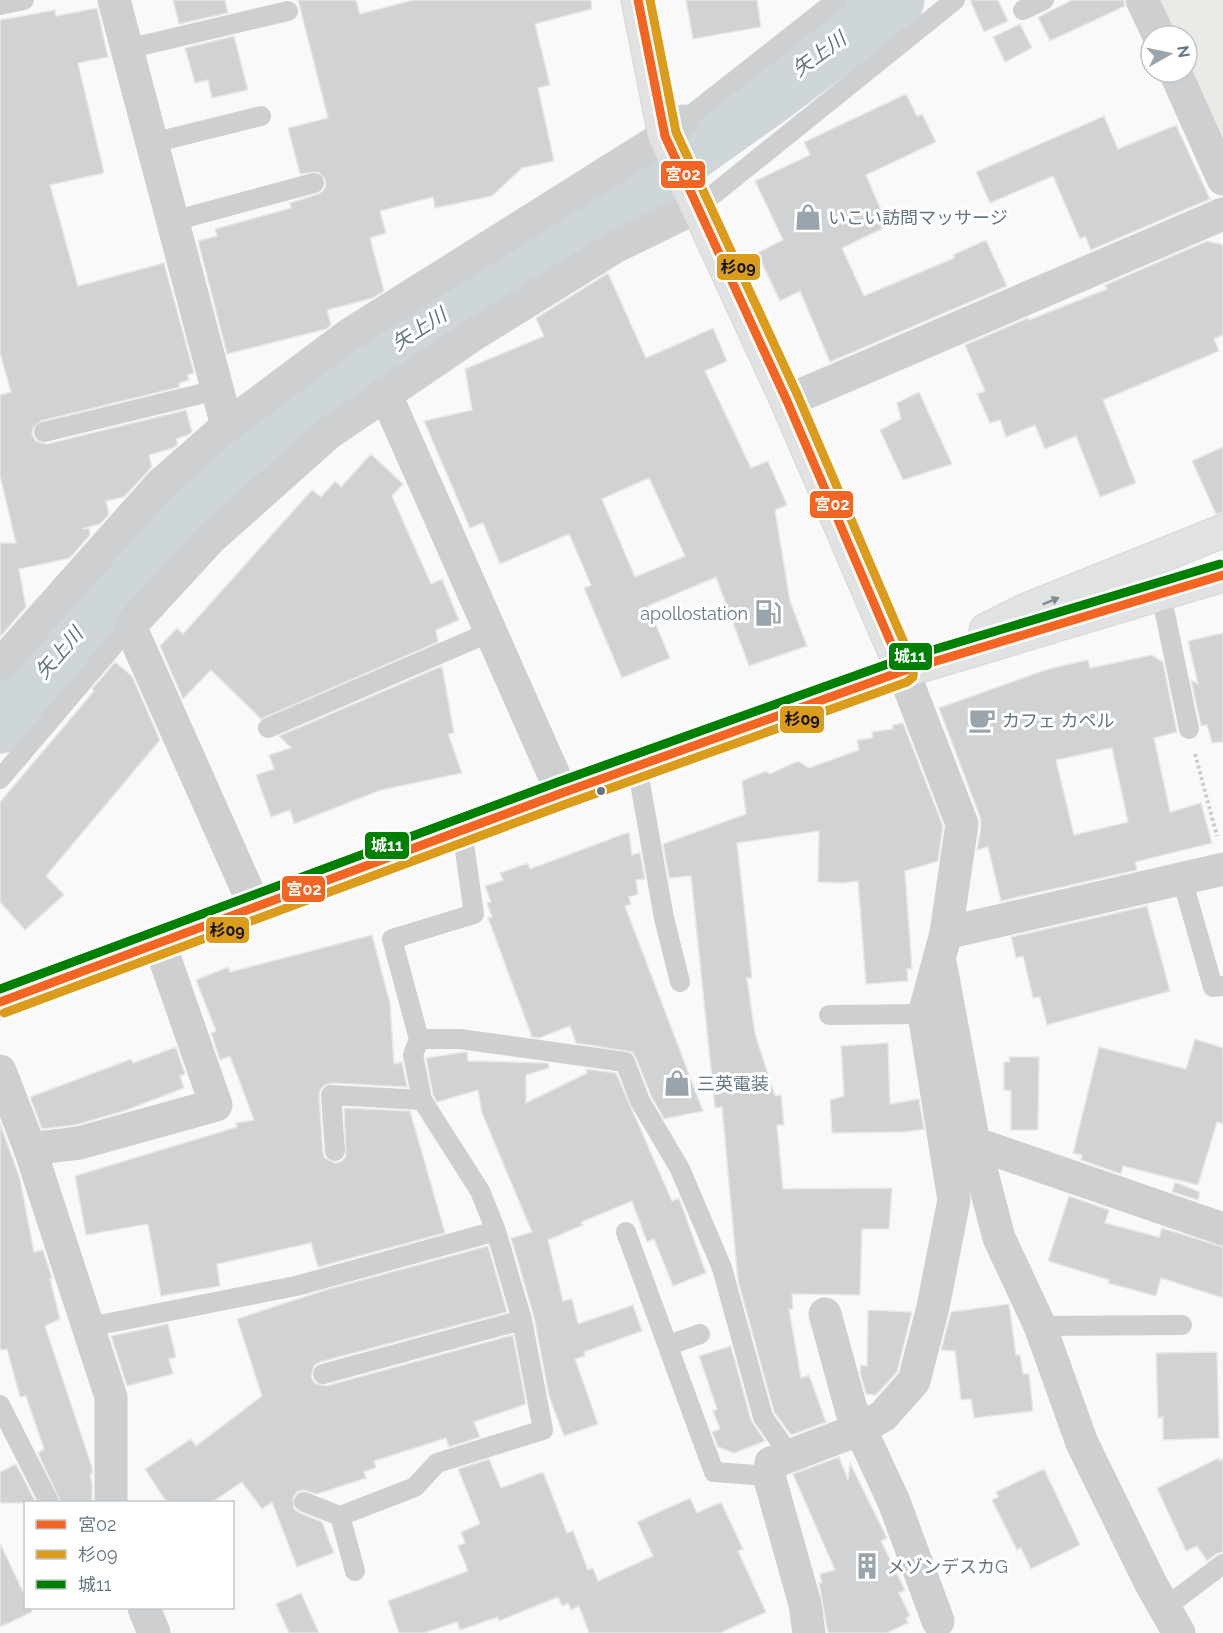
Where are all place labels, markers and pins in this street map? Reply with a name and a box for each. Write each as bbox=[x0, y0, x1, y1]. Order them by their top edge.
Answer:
shop icon: いこい訪問マッサージ bbox=[793, 202, 823, 232]
place label: いこい訪問マッサージ bbox=[828, 207, 1008, 228]
fuel station icon: apollostation bbox=[753, 598, 783, 628]
place label: apollostation bbox=[640, 603, 748, 624]
cafe icon: カフェ カペル bbox=[967, 705, 997, 735]
place label: カフェ カペル bbox=[1002, 710, 1115, 731]
unlabelled marker bbox=[595, 785, 607, 797]
shop icon: 三英電装 bbox=[662, 1068, 692, 1098]
place label: 三英電装 bbox=[697, 1073, 769, 1094]
building icon: メゾンデスカG bbox=[852, 1551, 882, 1581]
place label: メゾンデスカG bbox=[887, 1556, 1008, 1577]

